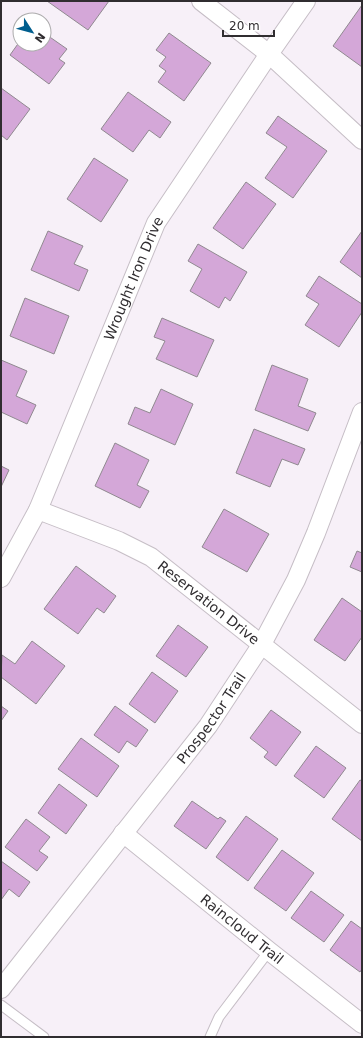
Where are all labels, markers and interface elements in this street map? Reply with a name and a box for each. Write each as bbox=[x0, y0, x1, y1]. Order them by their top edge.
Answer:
north arrow bbox=[12, 12, 52, 52]
scale bar bbox=[223, 12, 274, 38]
text: 20 m bbox=[229, 19, 260, 33]
text: N bbox=[32, 30, 48, 45]
street label: Wrought Iron Drive bbox=[101, 213, 166, 343]
street label: Reservation Drive bbox=[155, 558, 263, 648]
street label: Prospector Trail bbox=[174, 670, 249, 767]
street label: Raincloud Trail bbox=[197, 891, 287, 967]

